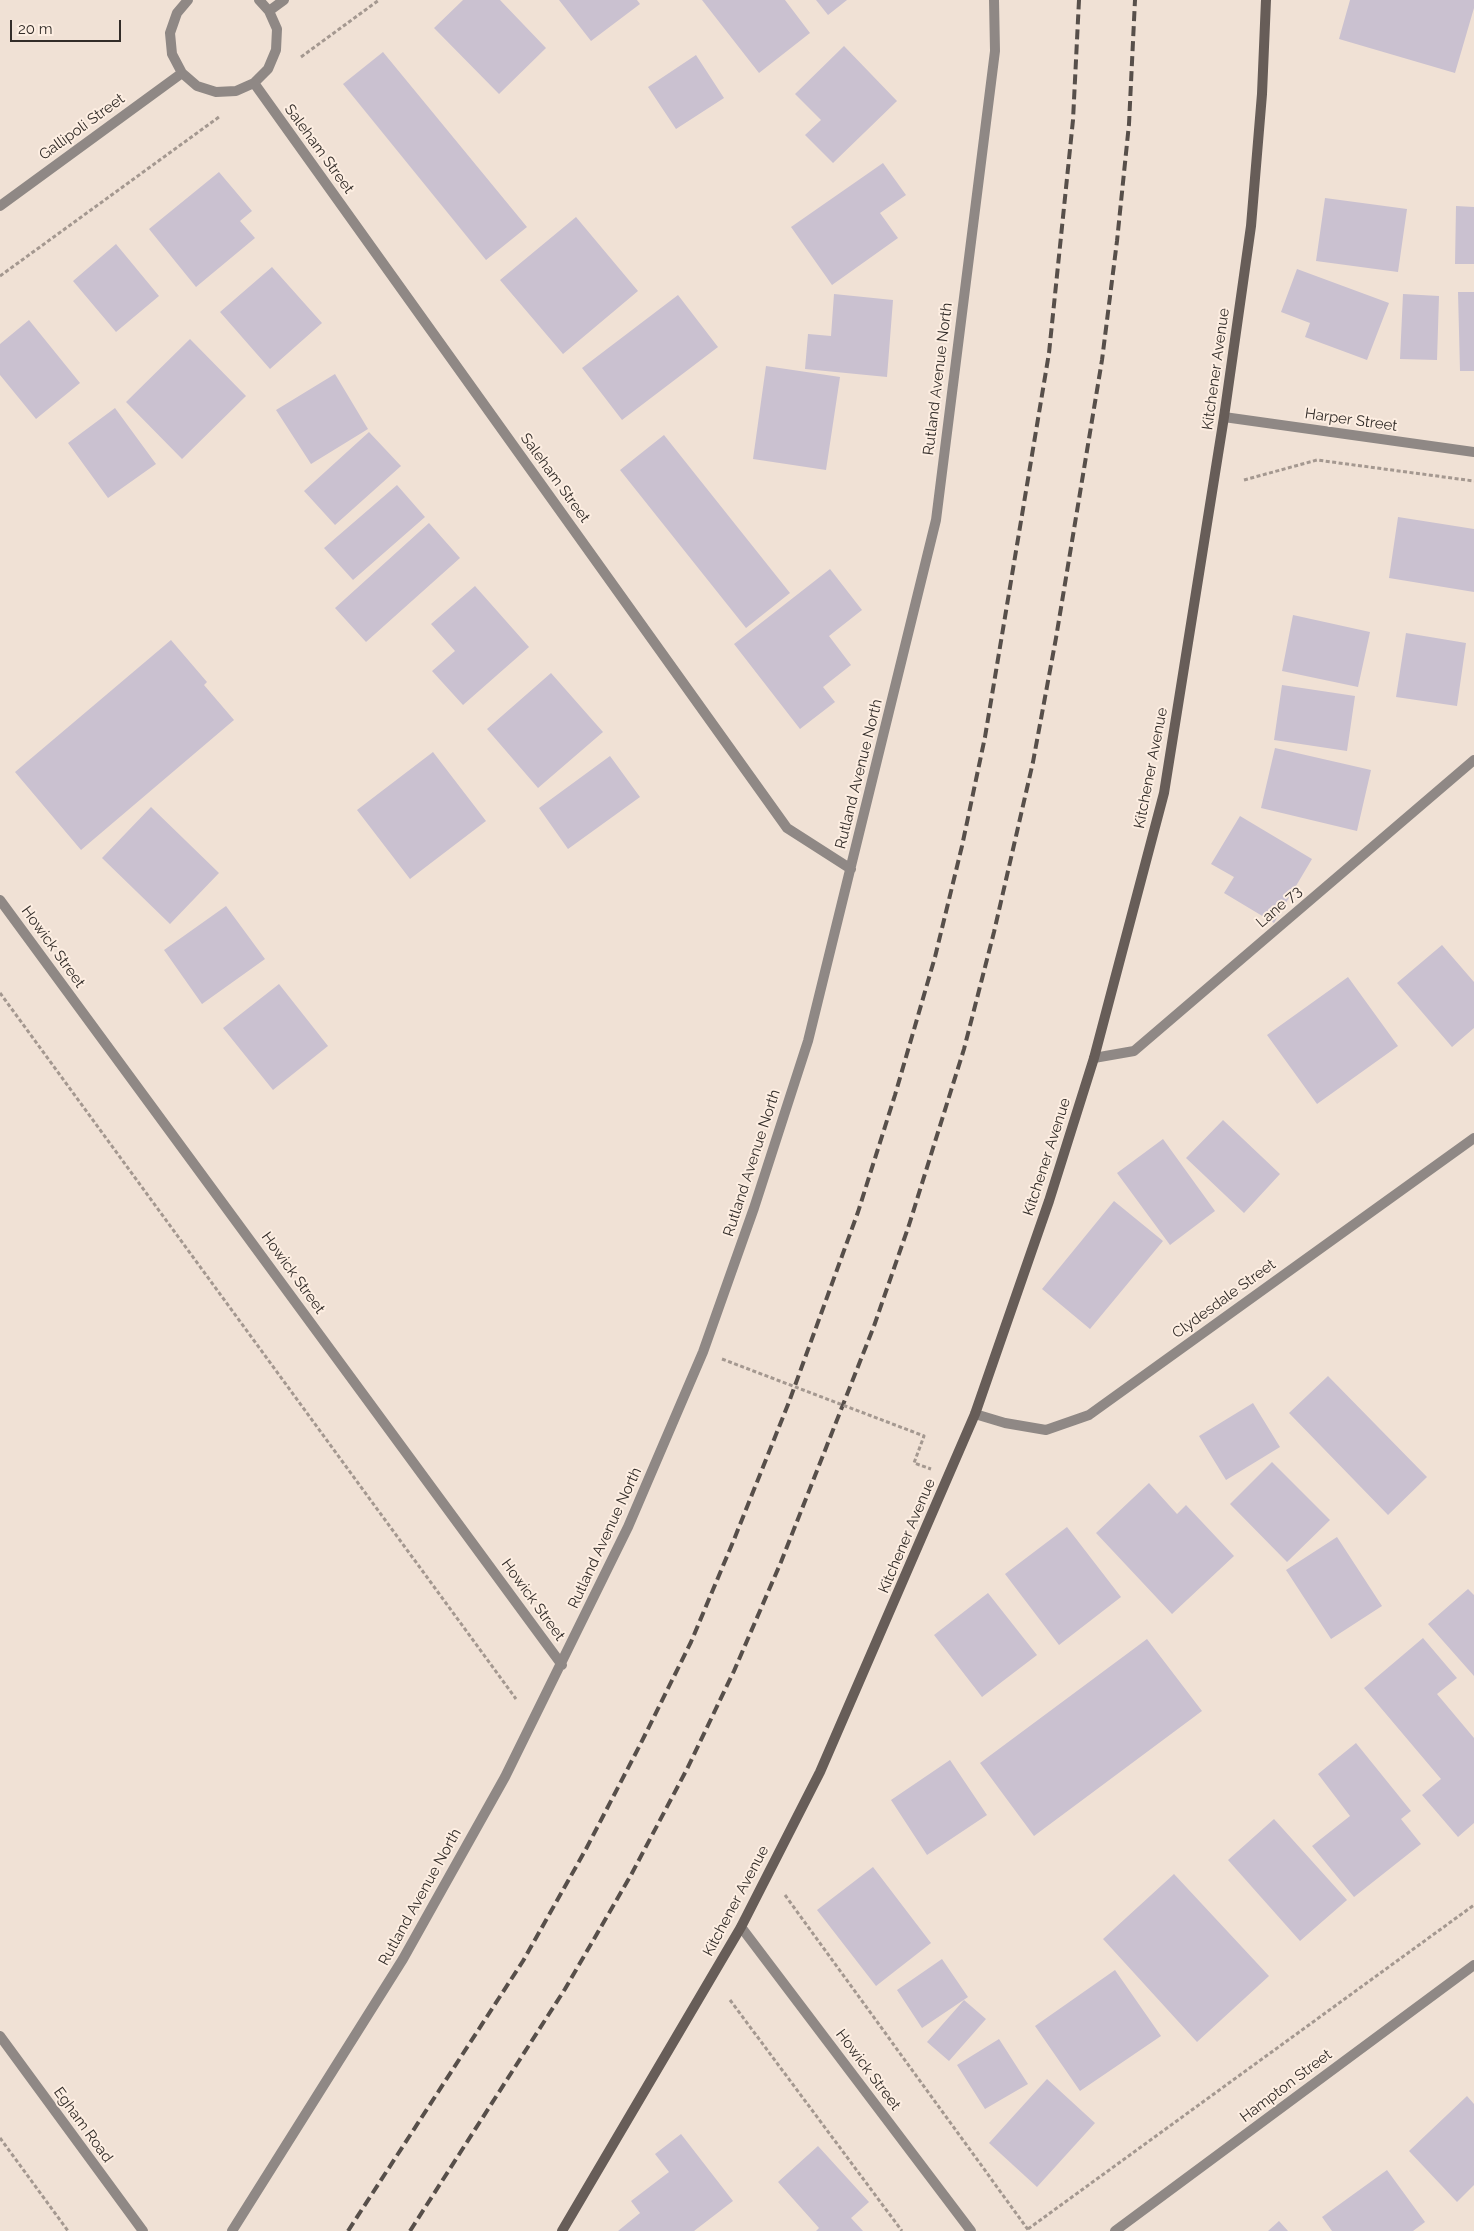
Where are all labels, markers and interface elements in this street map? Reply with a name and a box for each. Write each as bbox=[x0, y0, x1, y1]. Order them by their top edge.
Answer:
scale bar bbox=[12, 10, 124, 42]
text: 20 m bbox=[18, 20, 53, 38]
street label: Gallipoli Street bbox=[36, 90, 128, 164]
street label: Saleham Street bbox=[280, 101, 358, 197]
street label: Rutland Avenue North bbox=[920, 302, 956, 456]
street label: Kitchener Avenue bbox=[1199, 307, 1233, 431]
street label: Harper Street bbox=[1304, 405, 1398, 435]
street label: Saleham Street bbox=[516, 430, 594, 526]
street label: Rutland Avenue North bbox=[832, 697, 886, 851]
street label: Kitchener Avenue bbox=[1130, 706, 1172, 830]
street label: Lane 73 bbox=[1253, 882, 1305, 932]
street label: Howick Street bbox=[17, 903, 89, 991]
street label: Rutland Avenue North bbox=[720, 1087, 784, 1239]
street label: Kitchener Avenue bbox=[1019, 1096, 1075, 1218]
street label: Howick Street bbox=[257, 1229, 329, 1317]
street label: Clydesdale Street bbox=[1169, 1256, 1279, 1342]
street label: Rutland Avenue North bbox=[564, 1465, 646, 1611]
street label: Kitchener Avenue bbox=[875, 1476, 939, 1596]
street label: Howick Street bbox=[497, 1556, 569, 1644]
street label: Rutland Avenue North bbox=[375, 1825, 465, 1969]
street label: Kitchener Avenue bbox=[699, 1843, 773, 1959]
street label: Howick Street bbox=[832, 2026, 904, 2114]
street label: Hampton Street bbox=[1237, 2046, 1335, 2126]
street label: Egham Road bbox=[50, 2084, 116, 2166]

